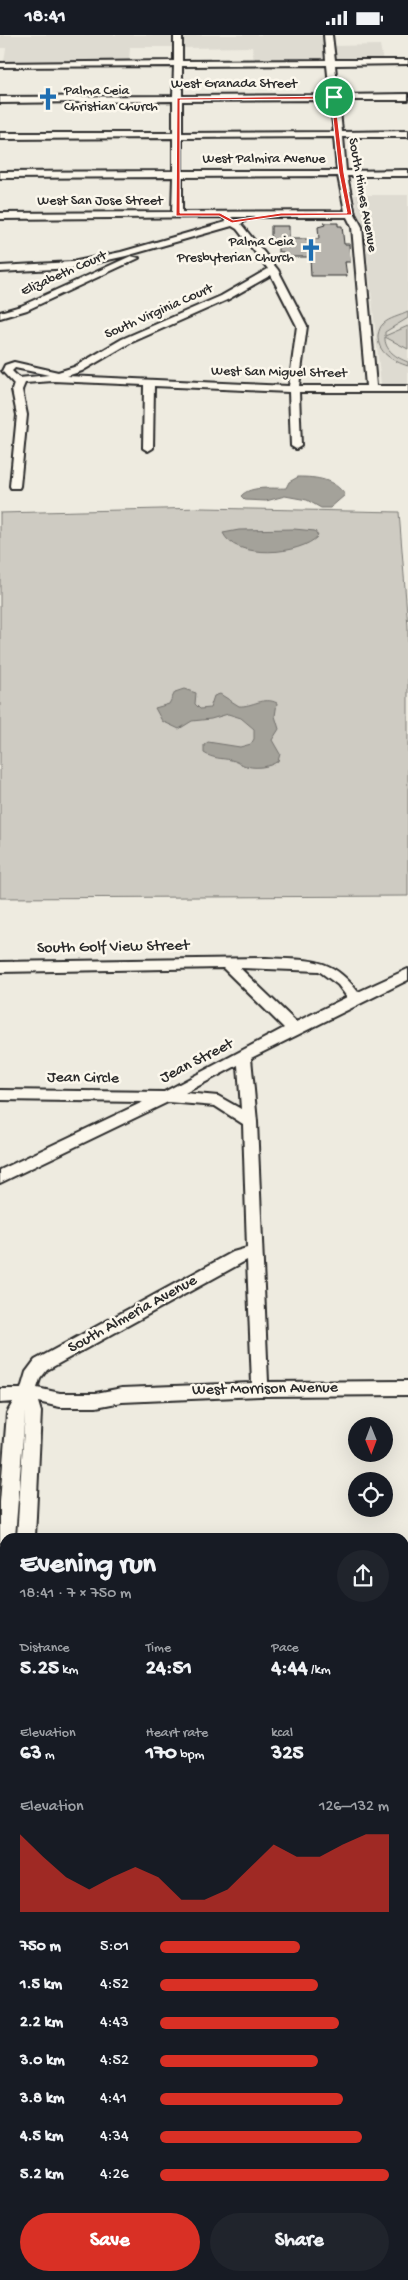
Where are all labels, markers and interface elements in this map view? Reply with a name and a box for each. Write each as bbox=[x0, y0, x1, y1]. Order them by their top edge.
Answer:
text: 18:41 bbox=[25, 6, 66, 29]
street label: West Granada Street bbox=[171, 76, 298, 93]
pin bbox=[313, 76, 355, 118]
place label: Palma Ceia Christian Church bbox=[63, 83, 158, 116]
icon: arrive bbox=[320, 83, 348, 111]
church icon: Palma Ceia Christian Church bbox=[35, 86, 61, 112]
street label: South Himes Avenue bbox=[344, 137, 381, 254]
street label: West Palmira Avenue bbox=[202, 151, 326, 168]
street label: West San Jose Street bbox=[37, 193, 164, 210]
place label: Palma Ceia Presbyterian Church bbox=[176, 234, 295, 267]
church icon: Palma Ceia Presbyterian Church bbox=[298, 237, 324, 263]
street label: Elizabeth Court bbox=[18, 247, 111, 300]
street label: South Virginia Court bbox=[102, 280, 217, 343]
street label: West San Miguel Street bbox=[211, 363, 348, 383]
street label: South Golf View Street bbox=[37, 937, 191, 959]
street label: Jean Street bbox=[157, 1035, 238, 1089]
street label: Jean Circle bbox=[47, 1069, 120, 1089]
street label: South Almeria Avenue bbox=[65, 1271, 202, 1358]
street label: West Morrison Avenue bbox=[192, 1379, 339, 1401]
north arrow bbox=[348, 1417, 392, 1463]
map controls bbox=[348, 1417, 393, 1517]
button: locate bbox=[348, 1472, 393, 1517]
text: Evening run bbox=[20, 1549, 156, 1582]
button: share bbox=[337, 1550, 389, 1602]
text: 18:41 · 7 × 750 m bbox=[20, 1585, 131, 1604]
text: Distance bbox=[20, 1640, 69, 1657]
text: Time bbox=[146, 1640, 171, 1657]
text: Pace bbox=[271, 1640, 299, 1657]
text: 5.25 bbox=[20, 1657, 59, 1682]
text: 24:51 bbox=[146, 1657, 192, 1682]
text: 4:44 bbox=[271, 1657, 308, 1682]
text: km bbox=[59, 1662, 78, 1679]
text: /km bbox=[308, 1662, 331, 1679]
text: Elevation bbox=[20, 1725, 76, 1742]
text: Heart rate bbox=[146, 1725, 208, 1742]
text: kcal bbox=[271, 1725, 293, 1742]
text: 63 bbox=[20, 1742, 42, 1767]
text: 170 bbox=[146, 1742, 177, 1767]
text: 325 bbox=[271, 1742, 304, 1767]
text: m bbox=[42, 1747, 55, 1764]
text: bpm bbox=[177, 1747, 205, 1764]
text: Elevation bbox=[20, 1798, 84, 1817]
text: 126–132 m bbox=[319, 1798, 389, 1817]
text: 750 m bbox=[20, 1938, 61, 1957]
text: 5:01 bbox=[100, 1938, 129, 1957]
text: 1.5 km bbox=[20, 1976, 62, 1995]
text: 4:52 bbox=[100, 1976, 129, 1995]
text: 2.2 km bbox=[20, 2014, 63, 2033]
text: 4:43 bbox=[100, 2014, 128, 2033]
text: 3.0 km bbox=[20, 2052, 65, 2071]
text: 4:52 bbox=[100, 2052, 129, 2071]
text: 3.8 km bbox=[20, 2090, 64, 2109]
text: 4:41 bbox=[100, 2090, 127, 2109]
text: 4.5 km bbox=[20, 2128, 63, 2147]
text: 4:34 bbox=[100, 2128, 128, 2147]
text: 5.2 km bbox=[20, 2166, 64, 2185]
text: 4:26 bbox=[100, 2166, 129, 2185]
button: Save bbox=[20, 2213, 200, 2271]
button: Share bbox=[210, 2213, 389, 2271]

